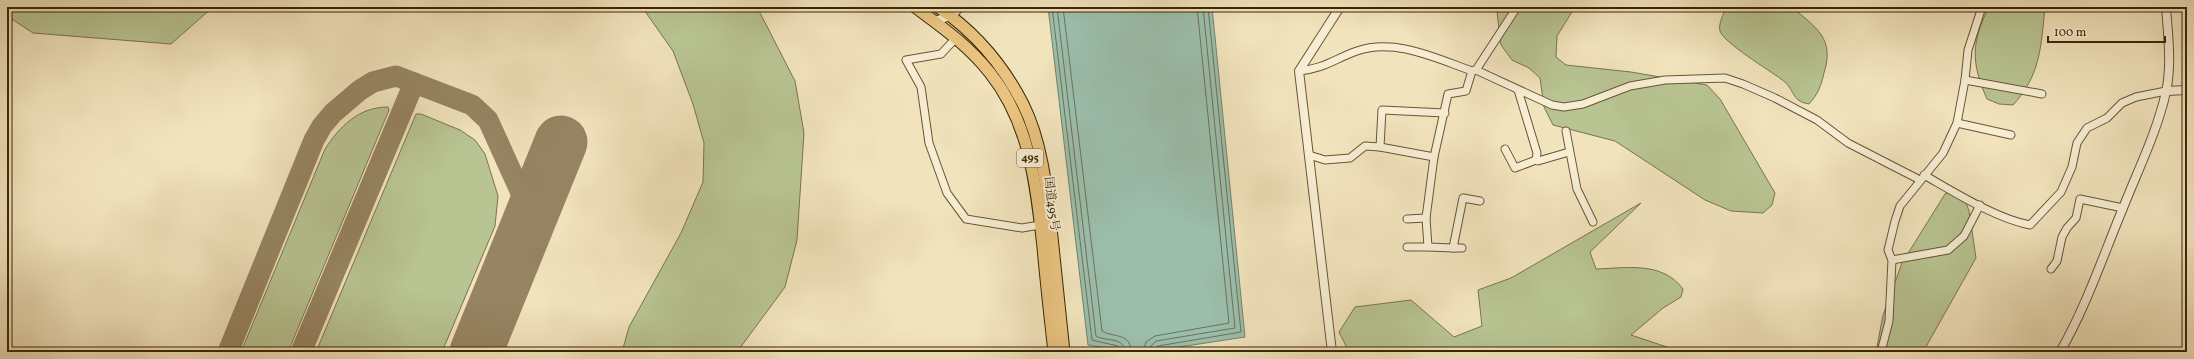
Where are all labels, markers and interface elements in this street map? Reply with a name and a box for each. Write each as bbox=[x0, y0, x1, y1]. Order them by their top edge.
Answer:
scale bar bbox=[2048, 18, 2165, 44]
text: 100 m bbox=[2054, 25, 2087, 41]
road number: 495 bbox=[1017, 149, 1043, 167]
street label: 国道495号 bbox=[1040, 176, 1062, 232]

